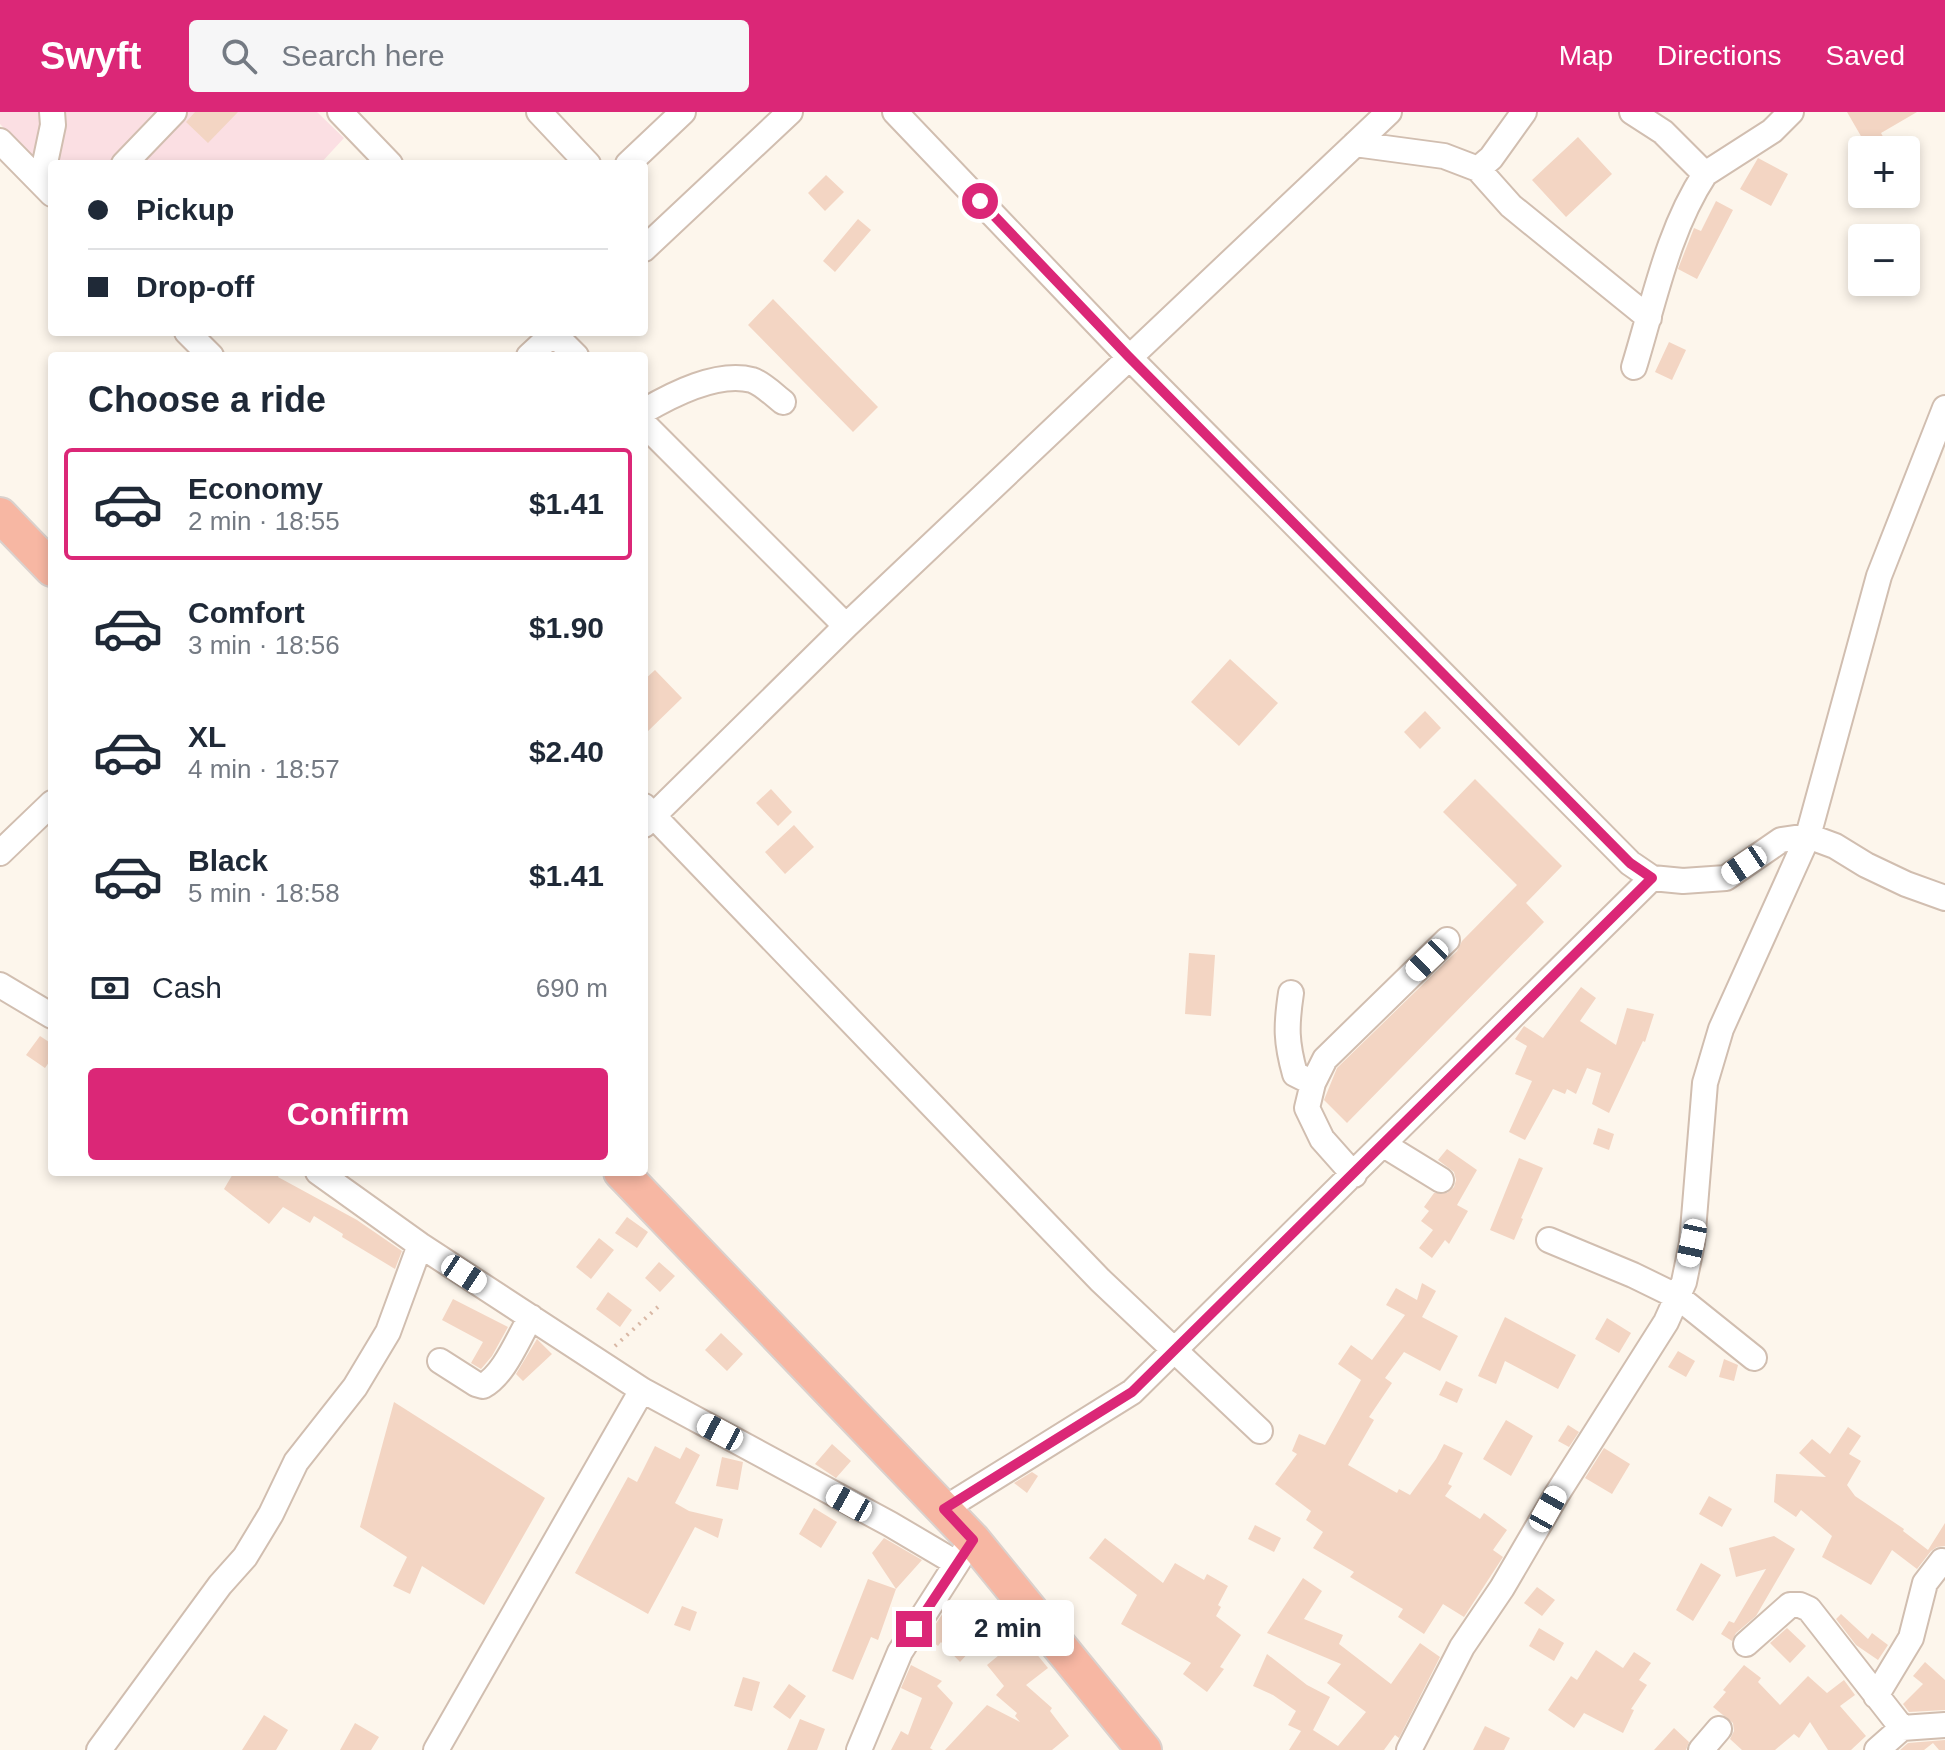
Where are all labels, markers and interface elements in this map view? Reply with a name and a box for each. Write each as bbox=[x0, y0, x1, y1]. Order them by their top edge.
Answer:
search box bbox=[189, 20, 749, 92]
icon: search bbox=[217, 34, 261, 78]
text: Swyft bbox=[40, 35, 141, 77]
text: Search here bbox=[281, 39, 445, 72]
text: Map bbox=[1559, 40, 1613, 71]
text: Directions bbox=[1657, 40, 1782, 71]
text: Saved bbox=[1826, 40, 1905, 71]
map controls bbox=[1848, 136, 1920, 296]
button: + bbox=[1848, 136, 1920, 208]
route start bbox=[962, 183, 998, 219]
text: Pickup bbox=[136, 193, 234, 226]
button: − bbox=[1848, 224, 1920, 296]
text: Drop-off bbox=[136, 270, 254, 303]
text: Choose a ride bbox=[88, 379, 326, 420]
icon: car bbox=[92, 468, 164, 540]
text: Economy bbox=[188, 472, 323, 505]
text: $1.41 bbox=[529, 487, 604, 520]
text: 2 min · 18:55 bbox=[188, 506, 340, 536]
icon: car bbox=[92, 592, 164, 664]
text: Comfort bbox=[188, 596, 305, 629]
text: $1.90 bbox=[529, 611, 604, 644]
text: 3 min · 18:56 bbox=[188, 630, 340, 660]
icon: car bbox=[92, 716, 164, 788]
text: XL bbox=[188, 720, 226, 753]
text: $2.40 bbox=[529, 735, 604, 768]
text: 4 min · 18:57 bbox=[188, 754, 340, 784]
icon: car bbox=[92, 840, 164, 912]
car bbox=[1717, 842, 1771, 888]
text: Black bbox=[188, 844, 268, 877]
text: $1.41 bbox=[529, 859, 604, 892]
text: 5 min · 18:58 bbox=[188, 878, 340, 908]
car bbox=[1401, 935, 1453, 985]
icon: cash bbox=[88, 966, 132, 1010]
text: Cash bbox=[152, 971, 222, 1004]
text: 690 m bbox=[536, 973, 608, 1003]
button: Confirm bbox=[88, 1068, 608, 1160]
car bbox=[1675, 1217, 1709, 1269]
car bbox=[437, 1251, 491, 1297]
car bbox=[693, 1410, 747, 1454]
car bbox=[822, 1481, 876, 1525]
car bbox=[1526, 1482, 1570, 1536]
callout: 2 min bbox=[942, 1601, 1074, 1657]
route end bbox=[896, 1611, 932, 1647]
text: 2 min bbox=[974, 1613, 1042, 1643]

